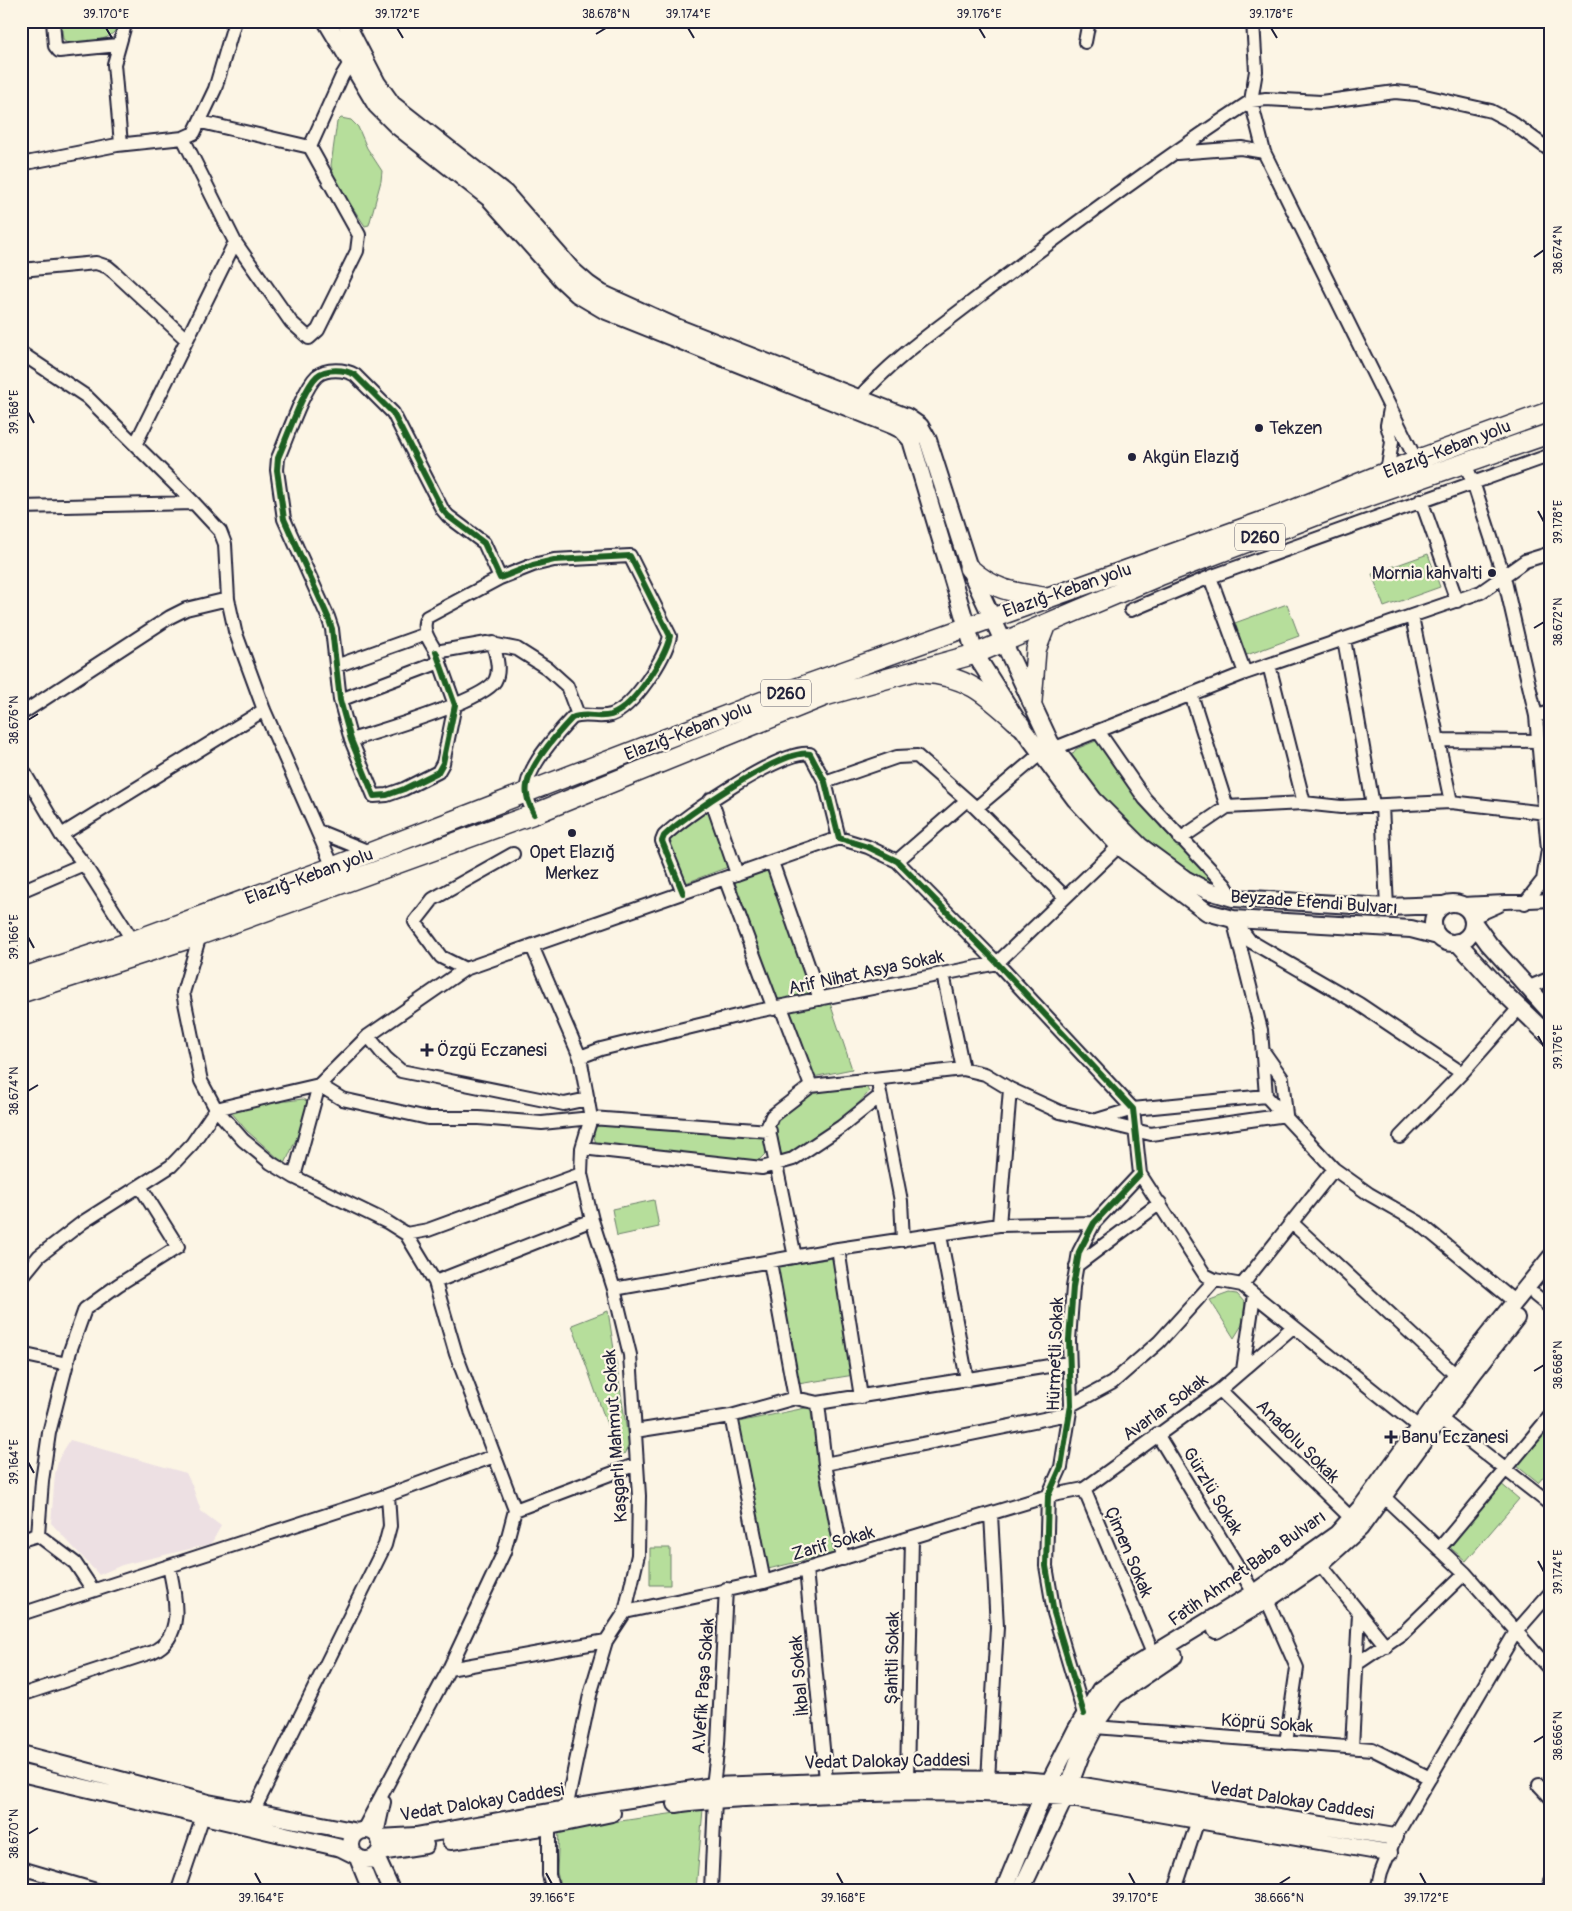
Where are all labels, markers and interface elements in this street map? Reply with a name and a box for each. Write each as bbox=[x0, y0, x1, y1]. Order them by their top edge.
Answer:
text: 39.170°E bbox=[83, 7, 129, 22]
text: 39.172°E bbox=[375, 7, 419, 22]
text: 38.678°N bbox=[582, 7, 630, 22]
text: 39.174°E bbox=[665, 7, 711, 22]
text: 39.176°E bbox=[956, 7, 1002, 22]
text: 39.178°E bbox=[1249, 7, 1293, 22]
text: 38.674°N bbox=[1551, 226, 1566, 274]
text: 39.168°E bbox=[7, 390, 22, 434]
street label: Elazığ-Keban yolu bbox=[1380, 415, 1514, 484]
place label: Tekzen bbox=[1269, 417, 1322, 440]
marker: Tekzen bbox=[1253, 422, 1265, 434]
place label: Akgün Elazığ bbox=[1142, 446, 1239, 469]
marker: Akgün Elazığ bbox=[1126, 451, 1138, 463]
text: 39.178°E bbox=[1551, 500, 1566, 544]
road number: D260 bbox=[1235, 524, 1285, 550]
street label: Elazığ-Keban yolu bbox=[1000, 558, 1134, 623]
place label: Mornia kahvalti bbox=[1372, 562, 1482, 585]
marker: Mornia kahvalti bbox=[1486, 567, 1498, 579]
text: 38.672°N bbox=[1551, 598, 1566, 646]
road number: D260 bbox=[761, 680, 811, 706]
text: 38.676°N bbox=[7, 696, 22, 744]
street label: Elazığ-Keban yolu bbox=[621, 697, 755, 766]
marker: Opet Elazığ Merkez bbox=[566, 827, 578, 839]
place label: Opet Elazığ Merkez bbox=[529, 841, 615, 885]
street label: Elazığ-Keban yolu bbox=[242, 843, 376, 910]
street label: Beyzade Efendi Bulvarı bbox=[1229, 885, 1398, 920]
text: 39.166°E bbox=[7, 914, 22, 960]
street label: Arif Nihat Asya Sokak bbox=[786, 945, 947, 1000]
text: 39.176°E bbox=[1551, 1024, 1566, 1070]
place label: Özgü Eczanesi bbox=[437, 1039, 547, 1062]
marker: Özgü Eczanesi bbox=[421, 1044, 433, 1056]
text: 38.674°N bbox=[7, 1067, 22, 1115]
street label: Hürmetli Sokak bbox=[1042, 1296, 1069, 1411]
text: 38.668°N bbox=[1551, 1341, 1566, 1389]
street label: Kaşgarlı Mahmut Sokak bbox=[598, 1348, 633, 1523]
street label: Avarlar Sokak bbox=[1118, 1368, 1213, 1446]
street label: Anadolu Sokak bbox=[1251, 1395, 1345, 1488]
place label: Banu Eczanesi bbox=[1401, 1426, 1508, 1449]
marker: Banu Eczanesi bbox=[1385, 1431, 1397, 1443]
text: 39.164°E bbox=[7, 1439, 22, 1485]
street label: Gürzlü Sokak bbox=[1177, 1443, 1248, 1540]
street label: Çimen Sokak bbox=[1099, 1503, 1158, 1601]
street label: Fatih Ahmet Baba Bulvarı bbox=[1164, 1505, 1331, 1632]
street label: Zarif Sokak bbox=[789, 1521, 878, 1566]
text: 39.174°E bbox=[1551, 1549, 1566, 1595]
street label: Şahitli Sokak bbox=[880, 1611, 905, 1705]
street label: A.Vefik Paşa Sokak bbox=[687, 1617, 720, 1755]
street label: İkbal Sokak bbox=[784, 1634, 815, 1718]
street label: Köprü Sokak bbox=[1220, 1709, 1314, 1738]
text: 38.666°N bbox=[1551, 1711, 1566, 1761]
street label: Vedat Dalokay Caddesi bbox=[804, 1749, 970, 1774]
street label: Vedat Dalokay Caddesi bbox=[1208, 1776, 1376, 1825]
street label: Vedat Dalokay Caddesi bbox=[398, 1778, 566, 1827]
text: 38.670°N bbox=[7, 1809, 22, 1859]
text: 39.164°E bbox=[238, 1891, 284, 1906]
text: 39.166°E bbox=[529, 1891, 575, 1906]
text: 39.168°E bbox=[821, 1891, 865, 1906]
text: 39.170°E bbox=[1112, 1891, 1158, 1906]
text: 38.666°N bbox=[1254, 1891, 1304, 1906]
text: 39.172°E bbox=[1404, 1891, 1448, 1906]

